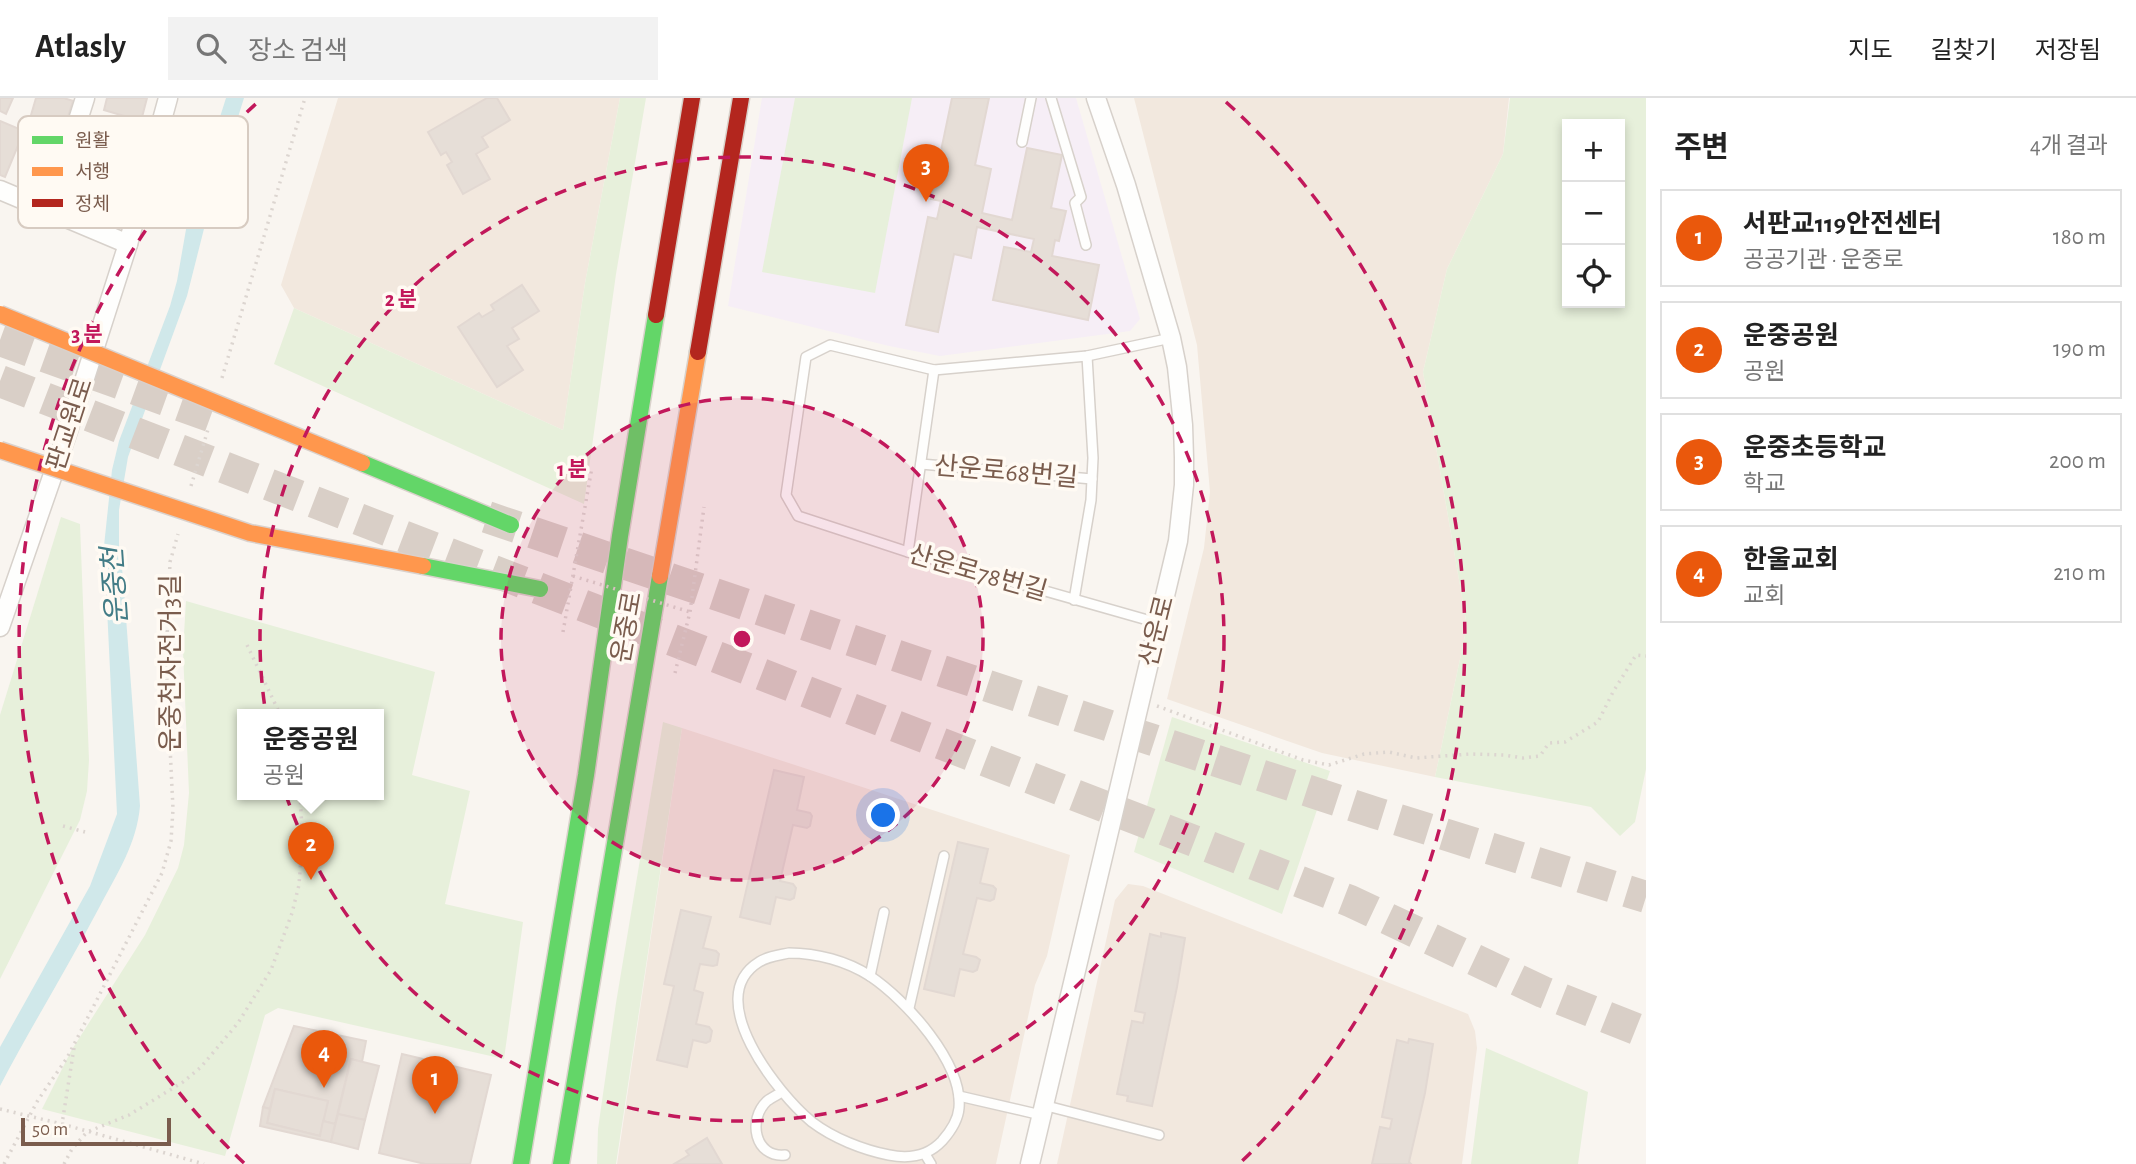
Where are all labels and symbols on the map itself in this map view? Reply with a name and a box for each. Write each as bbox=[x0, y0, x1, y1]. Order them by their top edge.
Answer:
legend bbox=[18, 116, 248, 228]
text: 원활 bbox=[75, 130, 110, 151]
pin: 3 bbox=[903, 144, 949, 202]
text: 서행 bbox=[75, 162, 110, 182]
text: 정체 bbox=[75, 194, 110, 214]
text: 2 분 bbox=[385, 289, 417, 310]
text: 3 분 bbox=[71, 324, 103, 345]
street label: 판교원로 bbox=[42, 374, 97, 474]
street label: 산운로68번길 bbox=[933, 452, 1079, 491]
text: 1 분 bbox=[557, 459, 587, 480]
street label: 산운로78번길 bbox=[906, 540, 1050, 605]
water label: 운중천 bbox=[97, 543, 133, 626]
street label: 운중천자전거3길 bbox=[157, 574, 184, 752]
street label: 운중로 bbox=[608, 590, 646, 665]
street label: 산운로 bbox=[1135, 593, 1178, 669]
centre of rings bbox=[730, 627, 754, 651]
your location bbox=[866, 798, 900, 832]
pin: 2 bbox=[288, 822, 334, 880]
pin: 4 bbox=[301, 1030, 347, 1088]
pin: 1 bbox=[412, 1056, 458, 1114]
scale bar bbox=[21, 1115, 172, 1147]

